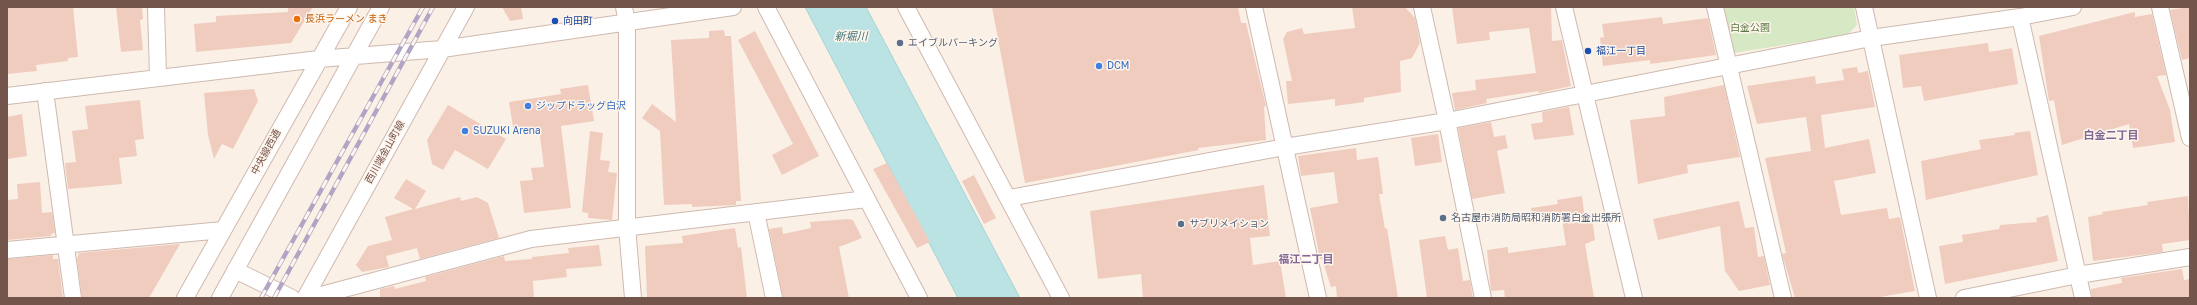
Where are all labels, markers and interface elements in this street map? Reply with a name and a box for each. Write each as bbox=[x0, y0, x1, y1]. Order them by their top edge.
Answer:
place label: 長浜ラーメン まき bbox=[305, 13, 387, 25]
marker: 長浜ラーメン まき bbox=[292, 14, 302, 24]
place label: 向田町 bbox=[563, 15, 593, 27]
marker: 向田町 bbox=[550, 16, 560, 26]
park label: 白金公園 bbox=[1730, 22, 1770, 34]
water label: 新堀川 bbox=[835, 30, 867, 44]
place label: エイブルパーキング bbox=[908, 37, 998, 49]
marker: エイブルパーキング bbox=[895, 38, 905, 48]
place label: 福江一丁目 bbox=[1596, 45, 1646, 57]
marker: 福江一丁目 bbox=[1583, 46, 1593, 56]
place label: DCM bbox=[1107, 60, 1129, 72]
marker: DCM bbox=[1094, 61, 1104, 71]
place label: ジップドラッグ白沢 bbox=[536, 100, 626, 112]
marker: ジップドラッグ白沢 bbox=[523, 101, 533, 111]
street label: 西川端金山町線 bbox=[363, 118, 407, 186]
place label: SUZUKI Arena bbox=[473, 125, 541, 137]
marker: SUZUKI Arena bbox=[460, 126, 470, 136]
street label: 中央線西通 bbox=[249, 127, 283, 177]
district label: 白金二丁目 bbox=[2084, 129, 2138, 143]
place label: 名古屋市消防局昭和消防署白金出張所 bbox=[1451, 212, 1621, 224]
marker: 名古屋市消防局昭和消防署白金出張所 bbox=[1438, 213, 1448, 223]
place label: サブリメイション bbox=[1189, 218, 1269, 230]
marker: サブリメイション bbox=[1176, 219, 1186, 229]
district label: 福江二丁目 bbox=[1279, 253, 1333, 267]

